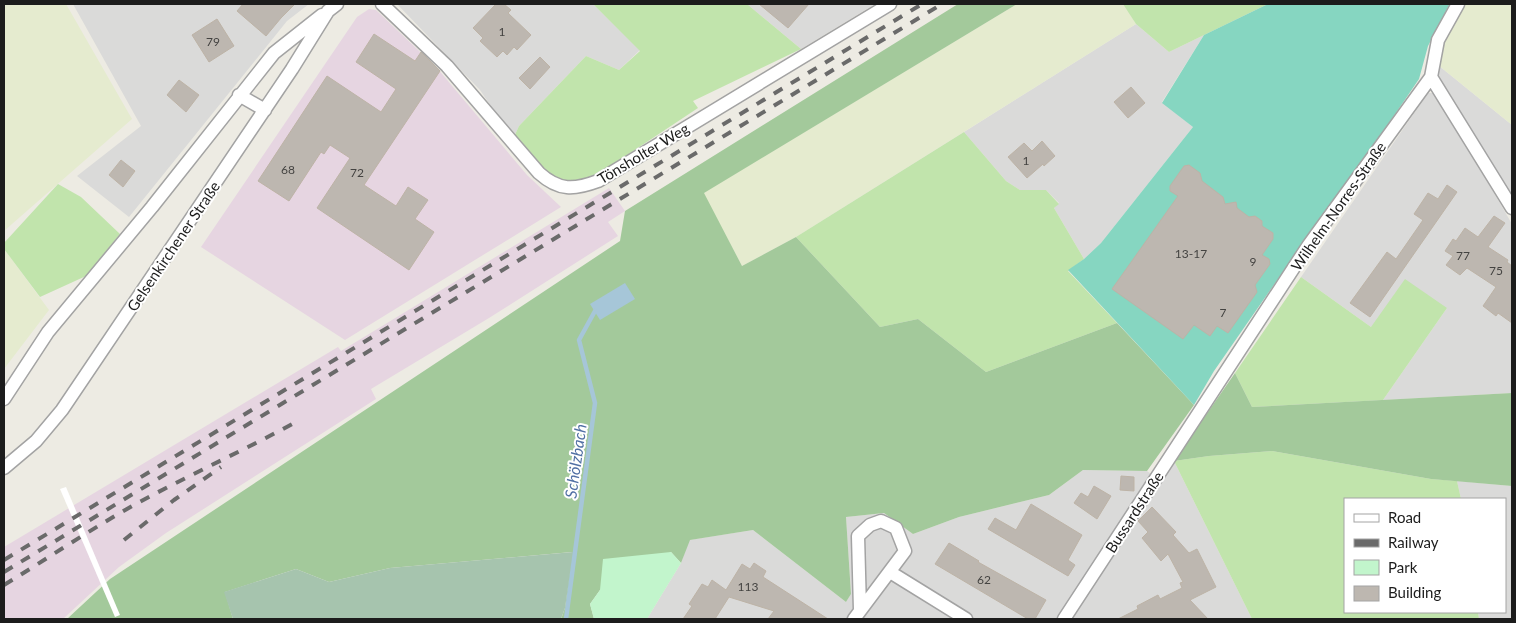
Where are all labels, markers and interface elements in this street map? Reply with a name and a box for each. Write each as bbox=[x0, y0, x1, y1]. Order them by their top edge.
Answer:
house number: 1 bbox=[499, 24, 506, 39]
house number: 79 bbox=[206, 34, 220, 49]
street label: Tönsholter Weg bbox=[594, 119, 692, 187]
street label: Wilhelm-Norres-Straße bbox=[1287, 138, 1389, 274]
house number: 1 bbox=[1023, 153, 1030, 168]
house number: 68 bbox=[281, 162, 295, 177]
house number: 72 bbox=[350, 165, 364, 180]
street label: Gelsenkirchener Straße bbox=[123, 178, 223, 314]
house number: 13-17 bbox=[1175, 246, 1207, 261]
house number: 77 bbox=[1456, 248, 1470, 263]
house number: 9 bbox=[1250, 254, 1257, 269]
house number: 75 bbox=[1489, 263, 1503, 278]
house number: 7 bbox=[1220, 305, 1227, 320]
water label: Schölzbach bbox=[560, 423, 590, 499]
street label: Bussardstraße bbox=[1101, 468, 1167, 556]
legend bbox=[1344, 498, 1506, 613]
text: Road bbox=[1388, 508, 1421, 526]
text: Railway bbox=[1388, 533, 1439, 551]
text: Park bbox=[1388, 558, 1418, 576]
house number: 62 bbox=[977, 572, 991, 587]
house number: 113 bbox=[738, 579, 758, 594]
text: Building bbox=[1388, 583, 1441, 601]

